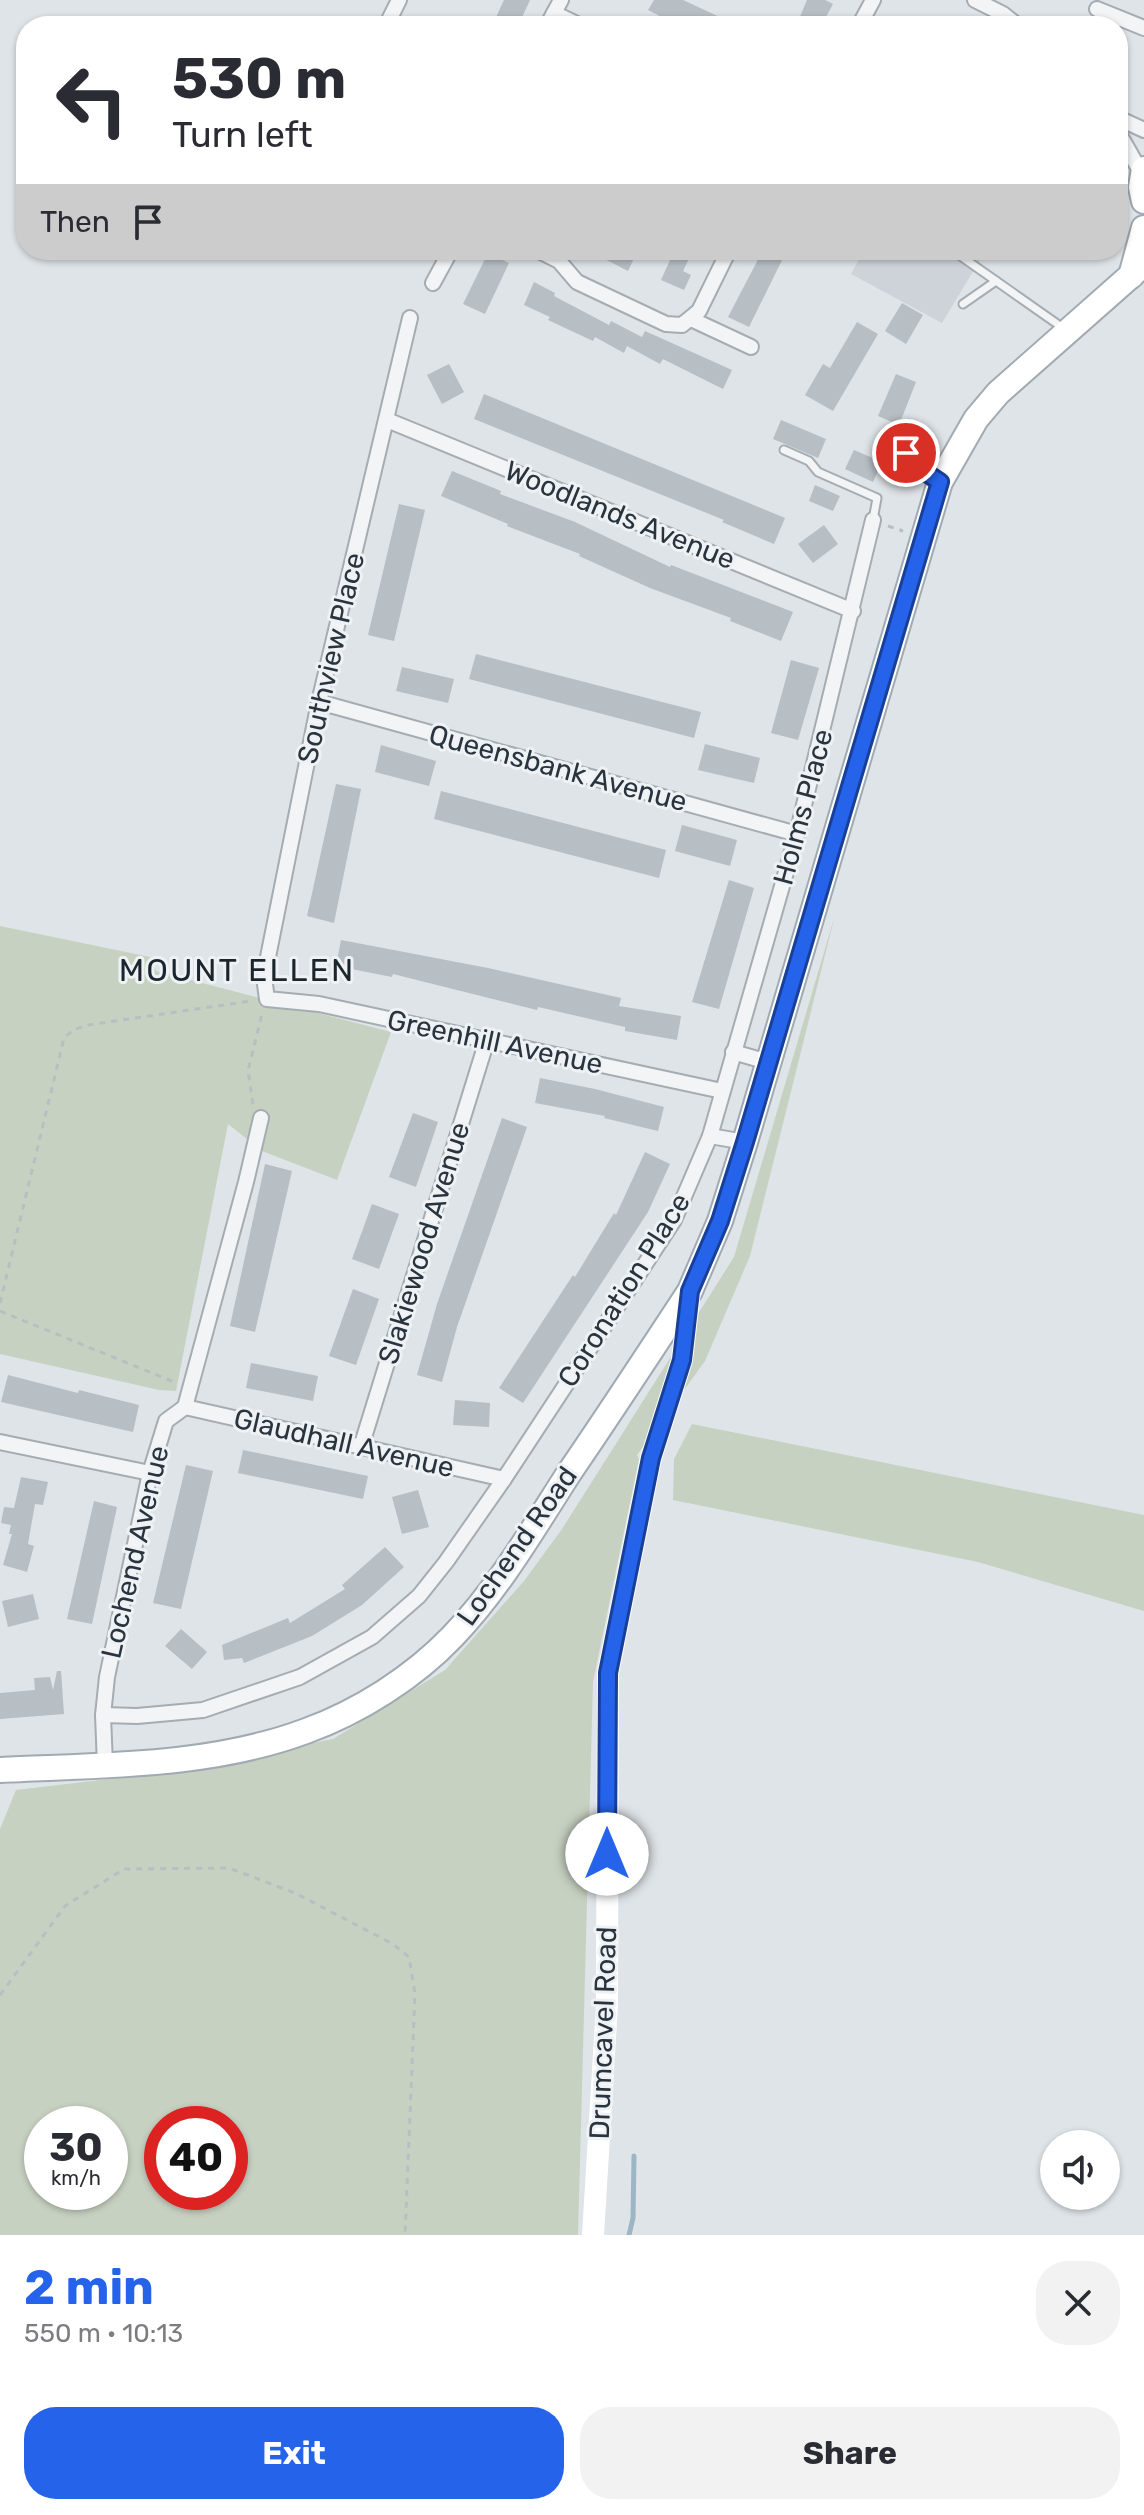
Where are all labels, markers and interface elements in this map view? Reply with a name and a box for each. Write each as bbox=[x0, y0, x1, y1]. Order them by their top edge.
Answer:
text: 530 m bbox=[172, 46, 346, 112]
icon: left bbox=[40, 48, 144, 152]
text: Turn left bbox=[172, 113, 313, 156]
icon: arrive bbox=[126, 200, 170, 244]
text: Then bbox=[40, 204, 110, 240]
pin bbox=[872, 419, 940, 487]
icon: arrive bbox=[884, 431, 928, 475]
street label: Woodlands Avenue bbox=[500, 454, 740, 576]
street label: Southview Place bbox=[291, 549, 371, 767]
street label: Queensbank Avenue bbox=[425, 718, 691, 818]
street label: Holms Place bbox=[766, 725, 840, 889]
district label: MOUNT ELLEN bbox=[119, 951, 355, 989]
street label: Greenhill Avenue bbox=[384, 1003, 606, 1081]
street label: Slakiewood Avenue bbox=[371, 1118, 477, 1368]
street label: Coronation Place bbox=[551, 1187, 697, 1393]
street label: Glaudhall Avenue bbox=[231, 1402, 457, 1484]
street label: Lochend Avenue bbox=[94, 1442, 176, 1662]
street label: Lochend Road bbox=[450, 1460, 584, 1632]
position arrow bbox=[565, 1812, 649, 1896]
street label: Drumcavel Road bbox=[583, 1926, 623, 2140]
speed limit sign: 40 bbox=[144, 2106, 248, 2210]
text: 30 bbox=[49, 2124, 103, 2171]
map controls bbox=[1040, 2130, 1120, 2210]
button: sound bbox=[1040, 2130, 1120, 2210]
text: km/h bbox=[51, 2166, 101, 2190]
text: 2 min bbox=[24, 2259, 154, 2316]
button: close bbox=[1036, 2261, 1120, 2345]
text: 550 m · 10:13 bbox=[24, 2318, 183, 2349]
button: Exit bbox=[24, 2407, 564, 2499]
button: Share bbox=[580, 2407, 1120, 2499]

